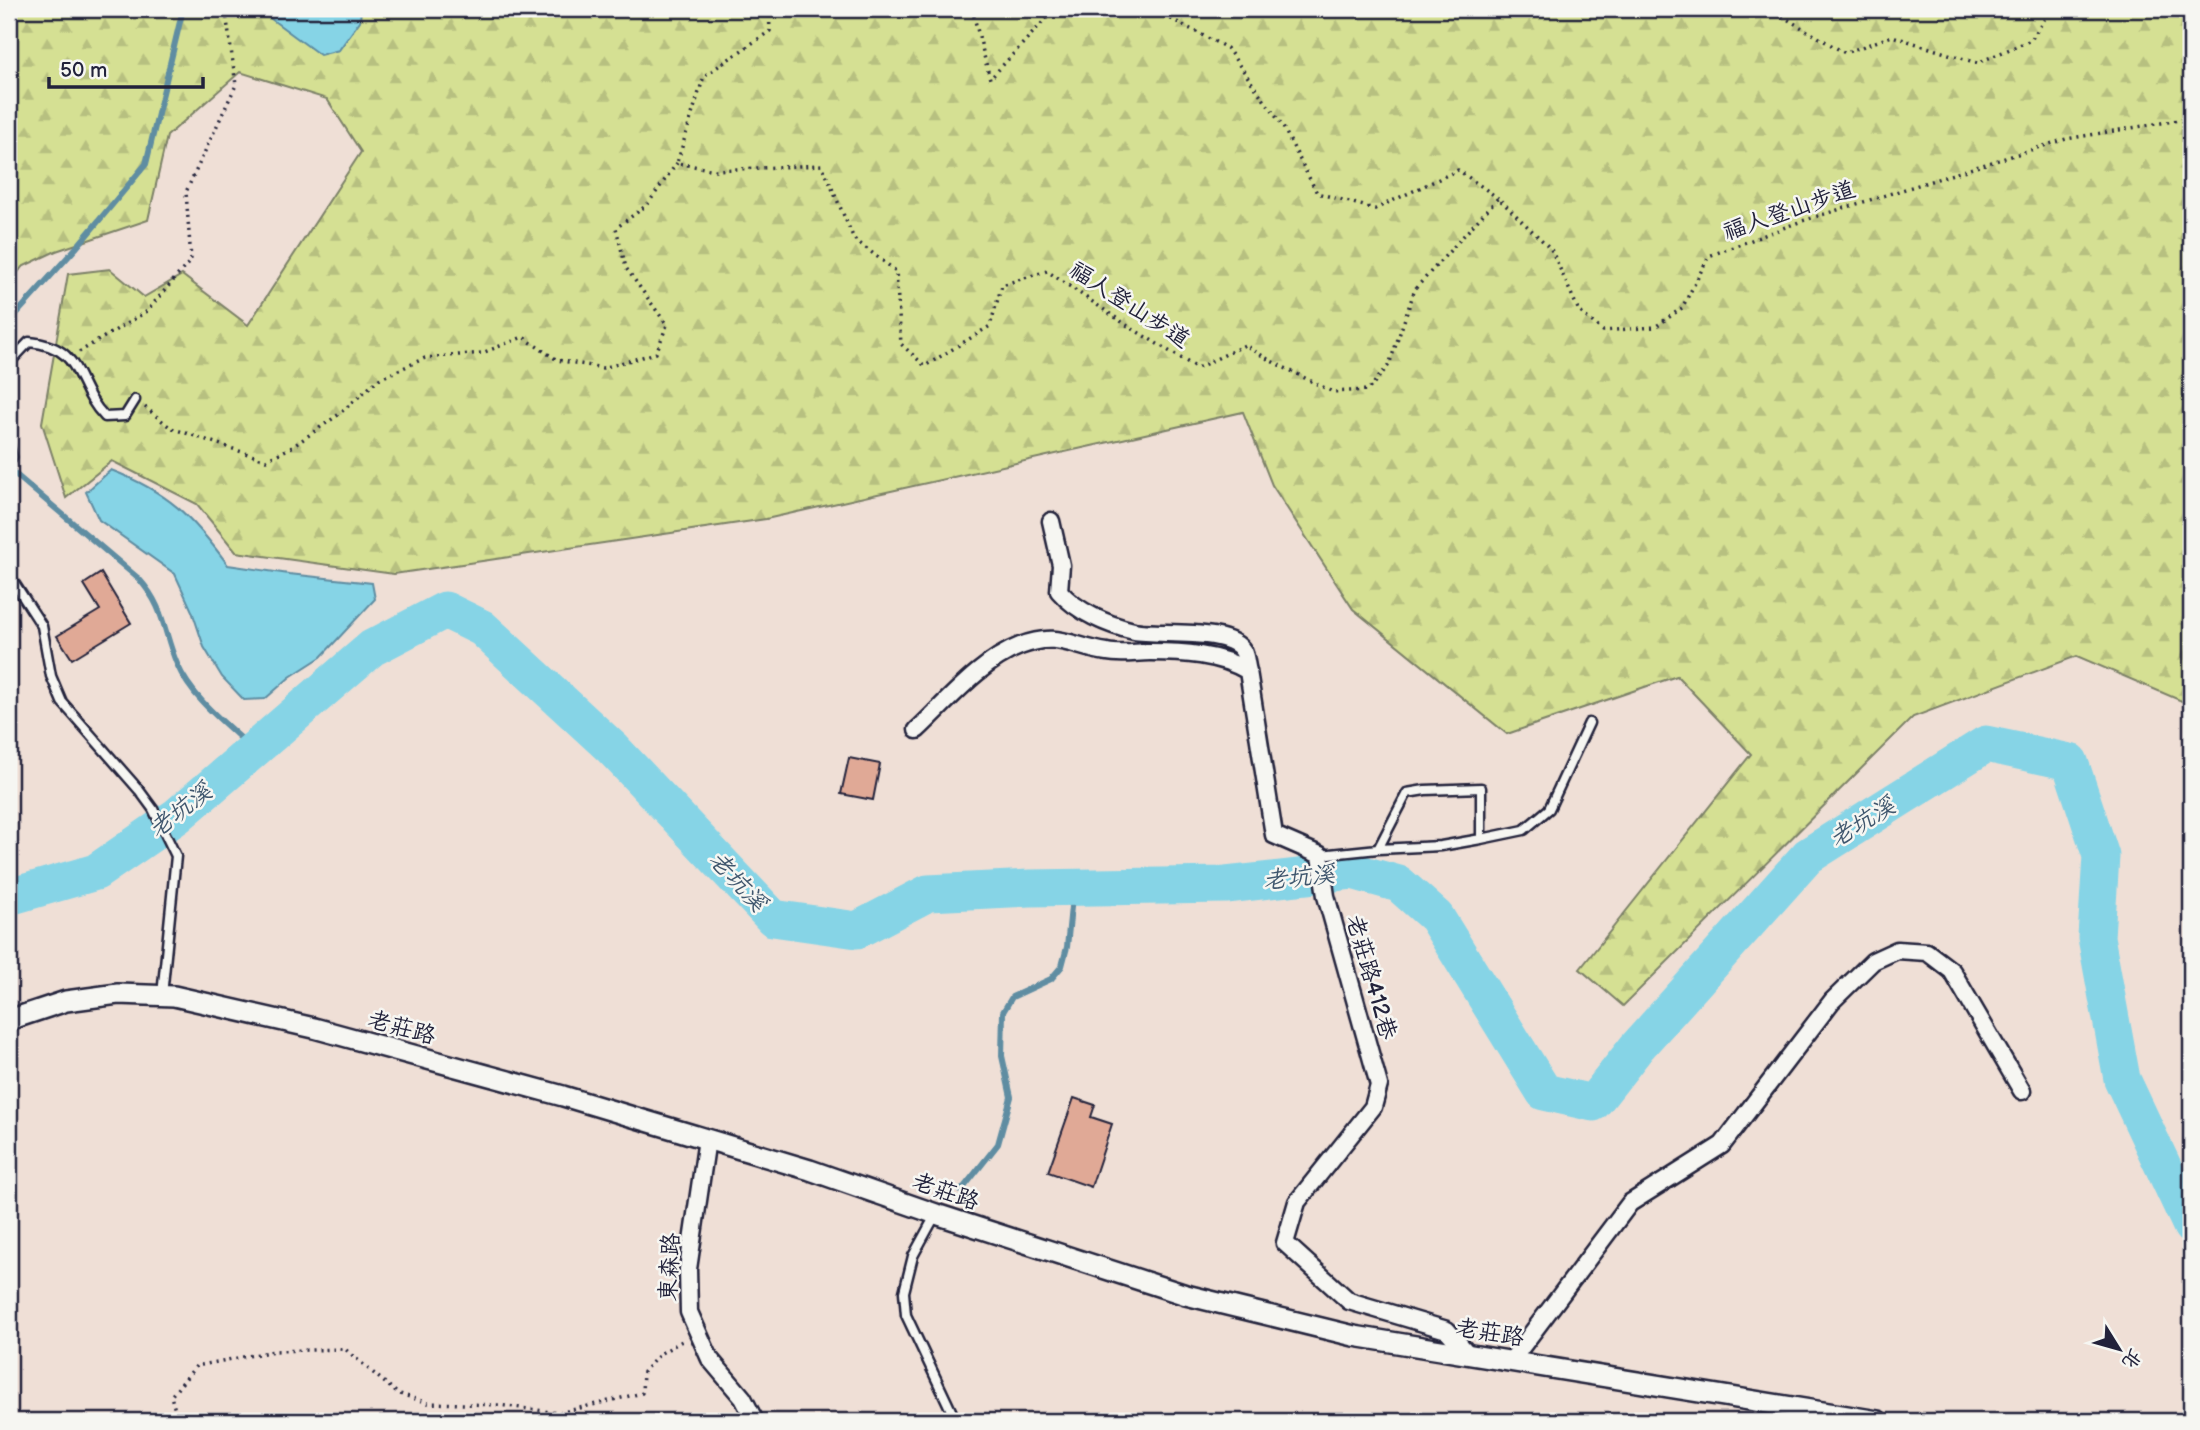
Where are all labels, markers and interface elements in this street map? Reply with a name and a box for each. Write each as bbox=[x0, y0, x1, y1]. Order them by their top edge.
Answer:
scale bar bbox=[49, 46, 203, 90]
text: 50 m bbox=[60, 58, 107, 83]
street label: 福人登山步道 bbox=[1720, 175, 1859, 247]
street label: 福人登山步道 bbox=[1064, 256, 1195, 354]
water label: 老坑溪 bbox=[143, 776, 219, 844]
water label: 老坑溪 bbox=[1824, 790, 1902, 854]
water label: 老坑溪 bbox=[702, 845, 774, 919]
water label: 老坑溪 bbox=[1262, 859, 1338, 896]
street label: 老莊路412巷 bbox=[1340, 912, 1402, 1044]
street label: 老莊路 bbox=[365, 1006, 439, 1050]
street label: 老莊路 bbox=[908, 1167, 983, 1216]
street label: 東森路 bbox=[654, 1232, 686, 1302]
street label: 老莊路 bbox=[1454, 1314, 1526, 1352]
north arrow bbox=[2084, 1314, 2154, 1384]
text: 北 bbox=[2116, 1344, 2146, 1373]

